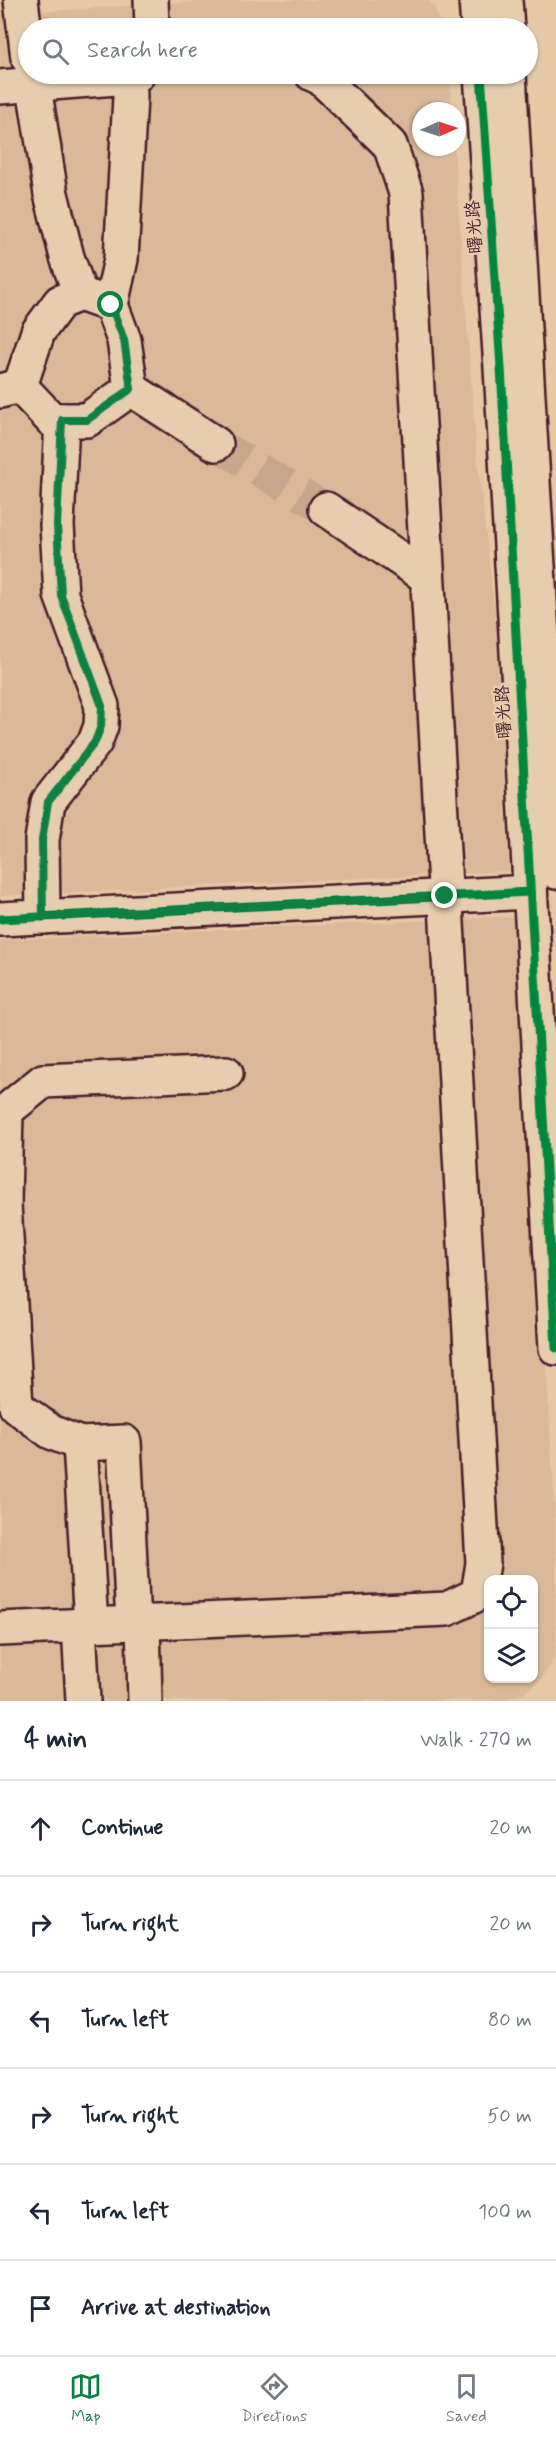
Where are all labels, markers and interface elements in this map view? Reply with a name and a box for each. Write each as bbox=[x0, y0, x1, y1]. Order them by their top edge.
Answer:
search box bbox=[18, 18, 538, 84]
icon: search bbox=[39, 35, 72, 68]
text: Search here bbox=[87, 37, 198, 65]
north arrow bbox=[412, 102, 466, 156]
street label: 曙光路 bbox=[461, 199, 489, 255]
route start bbox=[97, 291, 123, 317]
street label: 曙光路 bbox=[491, 684, 517, 740]
route end bbox=[431, 882, 457, 908]
map controls bbox=[484, 1575, 538, 1683]
button: locate bbox=[484, 1575, 538, 1629]
button: layers bbox=[484, 1629, 538, 1683]
text: 4 min bbox=[24, 1723, 87, 1757]
text: Walk · 270 m bbox=[420, 1727, 532, 1754]
icon: ahead bbox=[24, 1812, 57, 1845]
text: Continue bbox=[81, 1814, 163, 1842]
text: 20 m bbox=[489, 1815, 532, 1842]
icon: right bbox=[24, 1908, 57, 1941]
text: Turn right bbox=[81, 1910, 179, 1938]
text: 20 m bbox=[489, 1911, 532, 1938]
icon: left bbox=[24, 2004, 57, 2037]
text: Turn left bbox=[81, 2006, 169, 2034]
text: 80 m bbox=[488, 2007, 532, 2034]
icon: right bbox=[24, 2100, 57, 2133]
text: Turn right bbox=[81, 2102, 179, 2130]
text: 50 m bbox=[487, 2103, 532, 2130]
icon: left bbox=[24, 2196, 57, 2229]
text: Turn left bbox=[81, 2198, 169, 2226]
text: 100 m bbox=[478, 2199, 532, 2226]
icon: arrive bbox=[24, 2292, 57, 2325]
text: Arrive at destination bbox=[81, 2294, 271, 2322]
tab: Map bbox=[69, 2370, 102, 2427]
tab: Directions bbox=[241, 2370, 307, 2427]
tab: Saved bbox=[446, 2370, 487, 2427]

